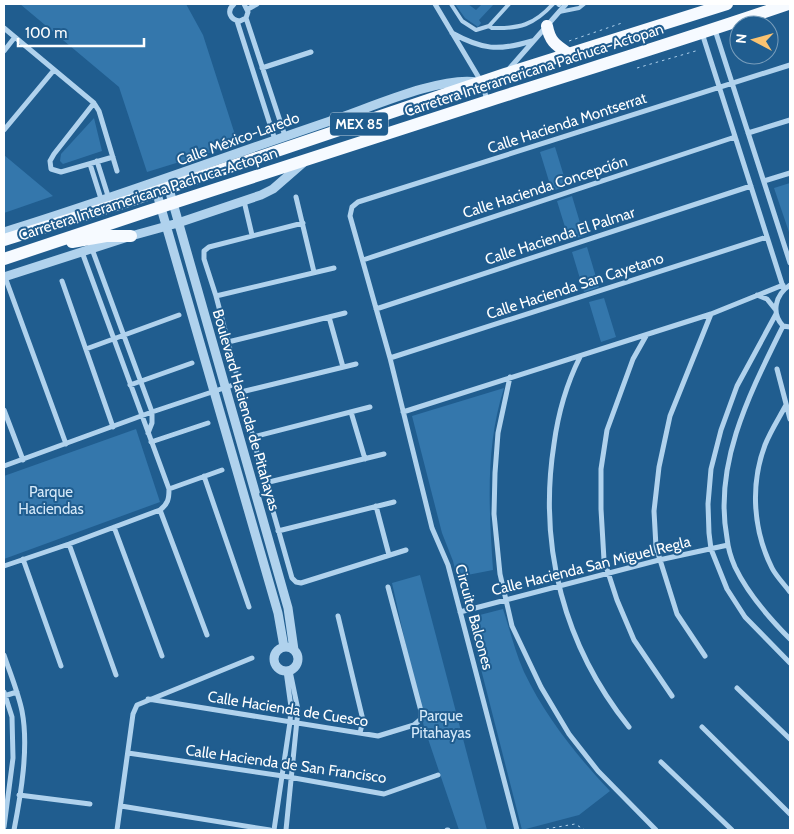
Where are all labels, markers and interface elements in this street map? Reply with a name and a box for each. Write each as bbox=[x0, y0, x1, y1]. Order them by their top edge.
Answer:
scale bar bbox=[18, 15, 144, 47]
north arrow bbox=[729, 15, 779, 65]
street label: Carretera Interamericana Pachuca-Actopan bbox=[402, 20, 666, 120]
text: 100 m bbox=[25, 24, 67, 42]
text: N bbox=[732, 33, 751, 45]
street label: Calle Hacienda Montserrat bbox=[485, 89, 649, 157]
street label: Calle México-Laredo bbox=[174, 108, 302, 170]
road number: MEX 85 bbox=[330, 112, 388, 136]
street label: Carretera Interamericana Pachuca-Actopan bbox=[16, 144, 280, 244]
street label: Calle Hacienda Concepción bbox=[460, 152, 630, 222]
street label: Calle Hacienda El Palmar bbox=[483, 203, 637, 269]
street label: Calle Hacienda San Cayetano bbox=[484, 249, 666, 323]
street label: Boulevard Hacienda de Pitahayas bbox=[209, 307, 283, 513]
park label: Parque Haciendas bbox=[18, 483, 84, 518]
street label: Calle Hacienda San Miguel Regla bbox=[490, 532, 693, 599]
street label: Circuito Balcones bbox=[451, 562, 497, 672]
street label: Calle Hacienda de Cuesco bbox=[206, 687, 370, 731]
park label: Parque Pitahayas bbox=[411, 707, 471, 742]
street label: Calle Hacienda de San Francisco bbox=[184, 741, 388, 787]

